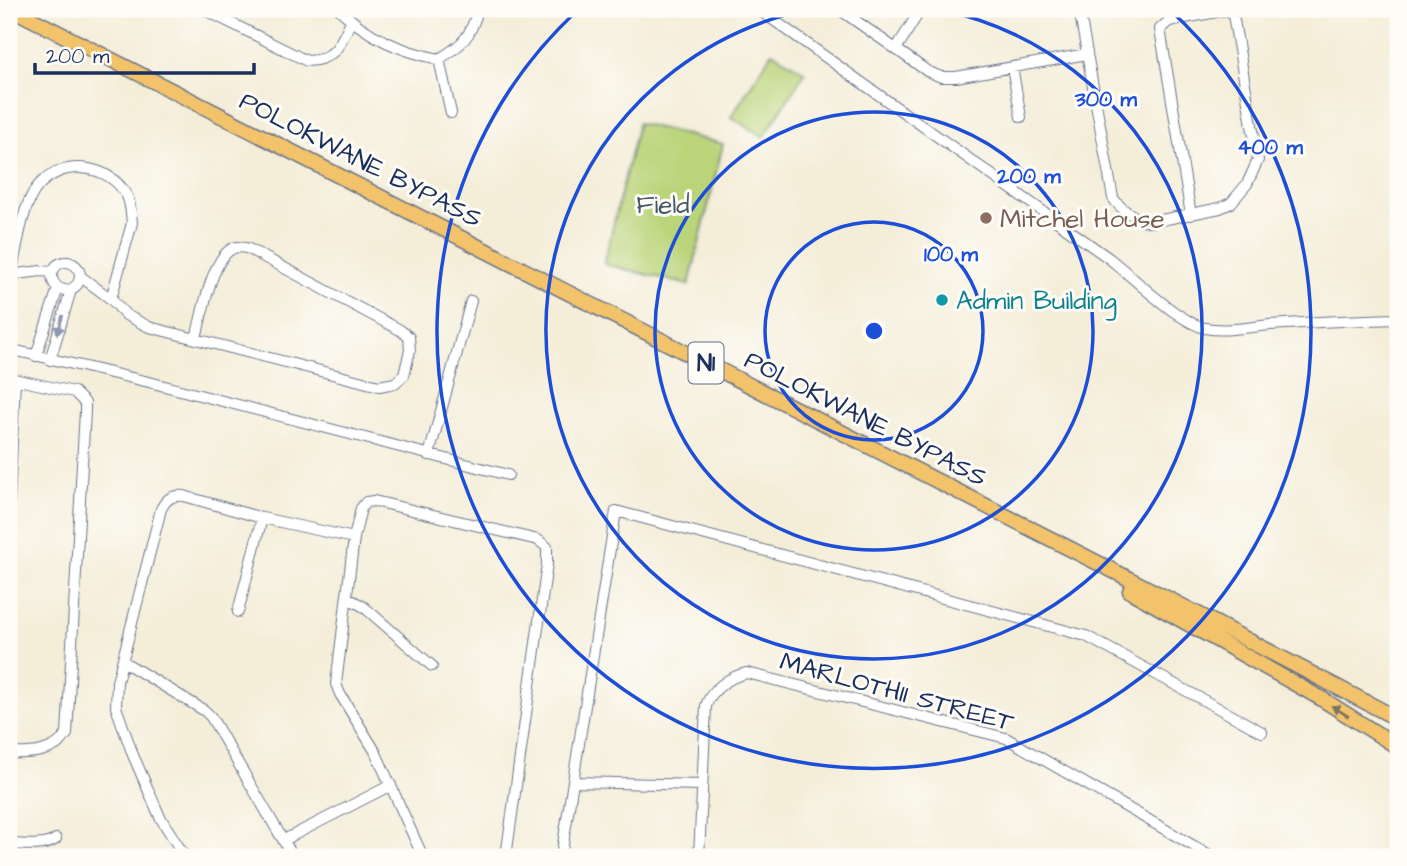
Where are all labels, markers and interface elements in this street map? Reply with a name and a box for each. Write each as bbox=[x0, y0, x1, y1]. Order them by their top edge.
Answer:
scale bar bbox=[35, 32, 254, 76]
text: 200 m bbox=[46, 42, 110, 71]
street label: POLOKWANE BYPASS bbox=[233, 83, 488, 237]
text: 300 m bbox=[1074, 85, 1138, 114]
text: 400 m bbox=[1237, 133, 1303, 162]
text: 200 m bbox=[996, 162, 1061, 191]
park label: Field bbox=[636, 187, 690, 223]
place label: Mitchel House bbox=[1000, 201, 1165, 237]
marker: Mitchel House bbox=[978, 210, 994, 226]
text: 100 m bbox=[924, 240, 979, 269]
place label: Admin Building bbox=[956, 283, 1117, 321]
marker: Admin Building bbox=[934, 292, 950, 308]
one-way arrow bbox=[55, 315, 65, 336]
centre of rings bbox=[862, 319, 886, 343]
road number: N1 bbox=[688, 342, 724, 384]
street label: POLOKWANE BYPASS bbox=[738, 342, 993, 496]
street label: MARLOTHII STREET bbox=[776, 643, 1018, 741]
one-way arrow bbox=[1331, 704, 1350, 717]

